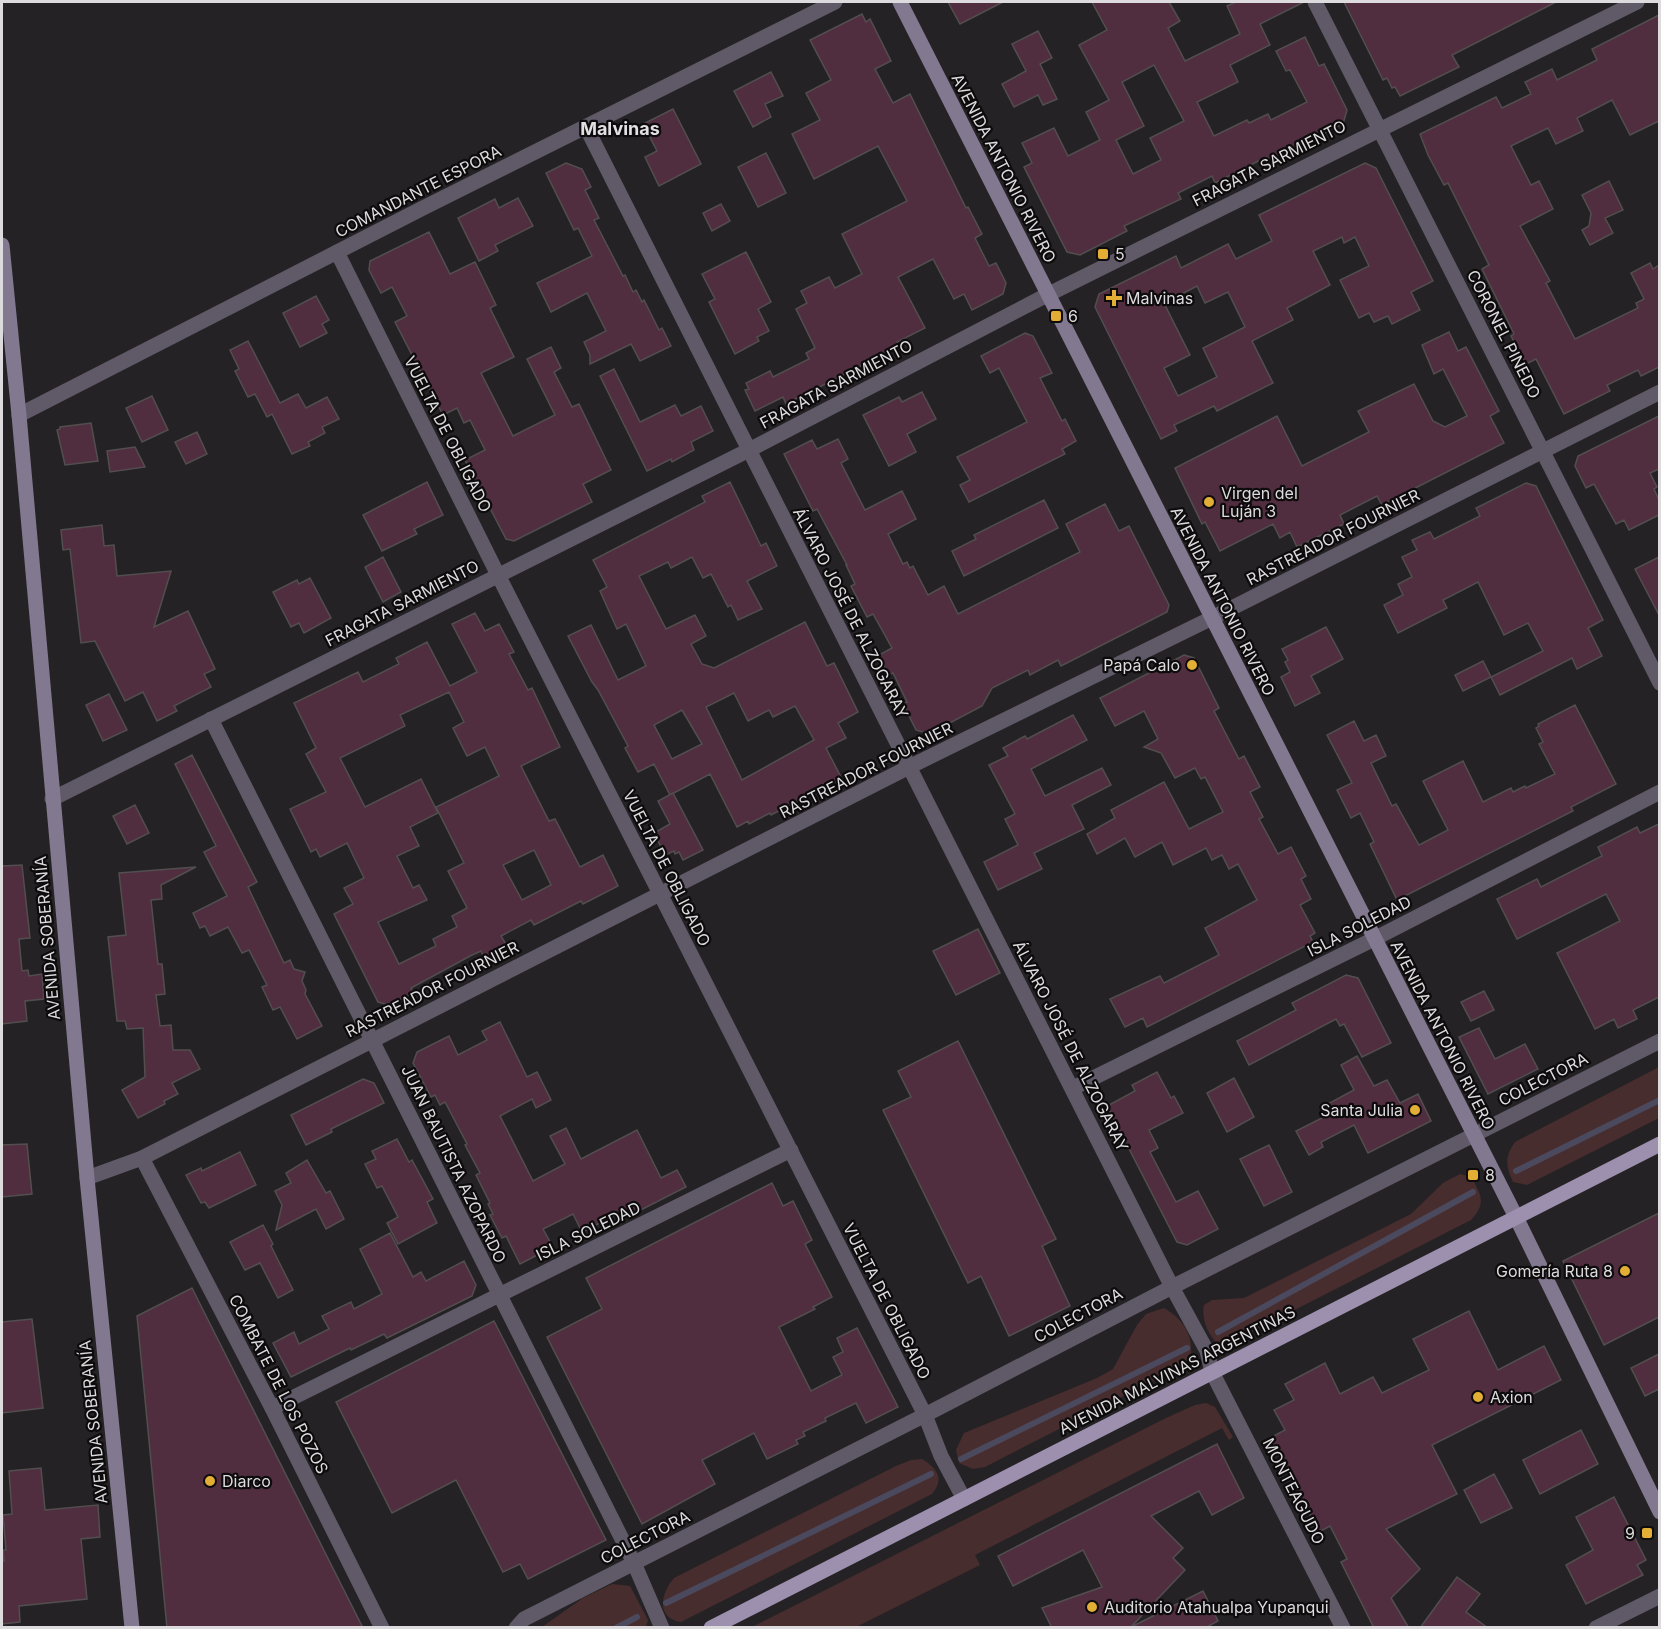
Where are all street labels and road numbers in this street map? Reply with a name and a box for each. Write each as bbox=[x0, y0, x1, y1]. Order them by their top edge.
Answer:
street label: AVENIDA ANTONIO RIVERO bbox=[948, 70, 1060, 266]
street label: FRAGATA SARMIENTO bbox=[1189, 115, 1349, 211]
street label: COMANDANTE ESPORA bbox=[332, 140, 504, 242]
street label: CORONEL PINEDO bbox=[1463, 266, 1545, 402]
street label: FRAGATA SARMIENTO bbox=[756, 335, 916, 433]
street label: VUELTA DE OBLIGADO bbox=[400, 353, 496, 515]
street label: RASTREADOR FOURNIER bbox=[1243, 485, 1423, 589]
street label: AVENIDA ANTONIO RIVERO bbox=[1167, 503, 1279, 699]
street label: ÁLVARO JOSÉ DE ALZOGARAY bbox=[789, 504, 913, 722]
street label: FRAGATA SARMIENTO bbox=[322, 555, 482, 651]
street label: RASTREADOR FOURNIER bbox=[776, 718, 956, 822]
street label: VUELTA DE OBLIGADO bbox=[619, 787, 715, 949]
street label: AVENIDA SOBERANÍA bbox=[30, 855, 64, 1021]
street label: ISLA SOLEDAD bbox=[1304, 891, 1414, 961]
street label: RASTREADOR FOURNIER bbox=[342, 937, 522, 1041]
street label: ÁLVARO JOSÉ DE ALZOGARAY bbox=[1009, 937, 1133, 1155]
street label: AVENIDA ANTONIO RIVERO bbox=[1387, 937, 1499, 1133]
street label: COLECTORA bbox=[1495, 1048, 1591, 1110]
street label: JUAN BAUTISTA AZOPARDO bbox=[397, 1062, 511, 1266]
street label: ISLA SOLEDAD bbox=[532, 1197, 644, 1265]
street label: VUELTA DE OBLIGADO bbox=[839, 1220, 935, 1382]
street label: COLECTORA bbox=[1030, 1283, 1126, 1347]
street label: COMBATE DE LOS POZOS bbox=[225, 1291, 333, 1477]
street label: AVENIDA MALVINAS ARGENTINAS bbox=[1055, 1301, 1299, 1439]
street label: AVENIDA SOBERANÍA bbox=[74, 1339, 112, 1505]
street label: MONTEAGUDO bbox=[1259, 1434, 1329, 1548]
street label: COLECTORA bbox=[597, 1506, 693, 1568]

